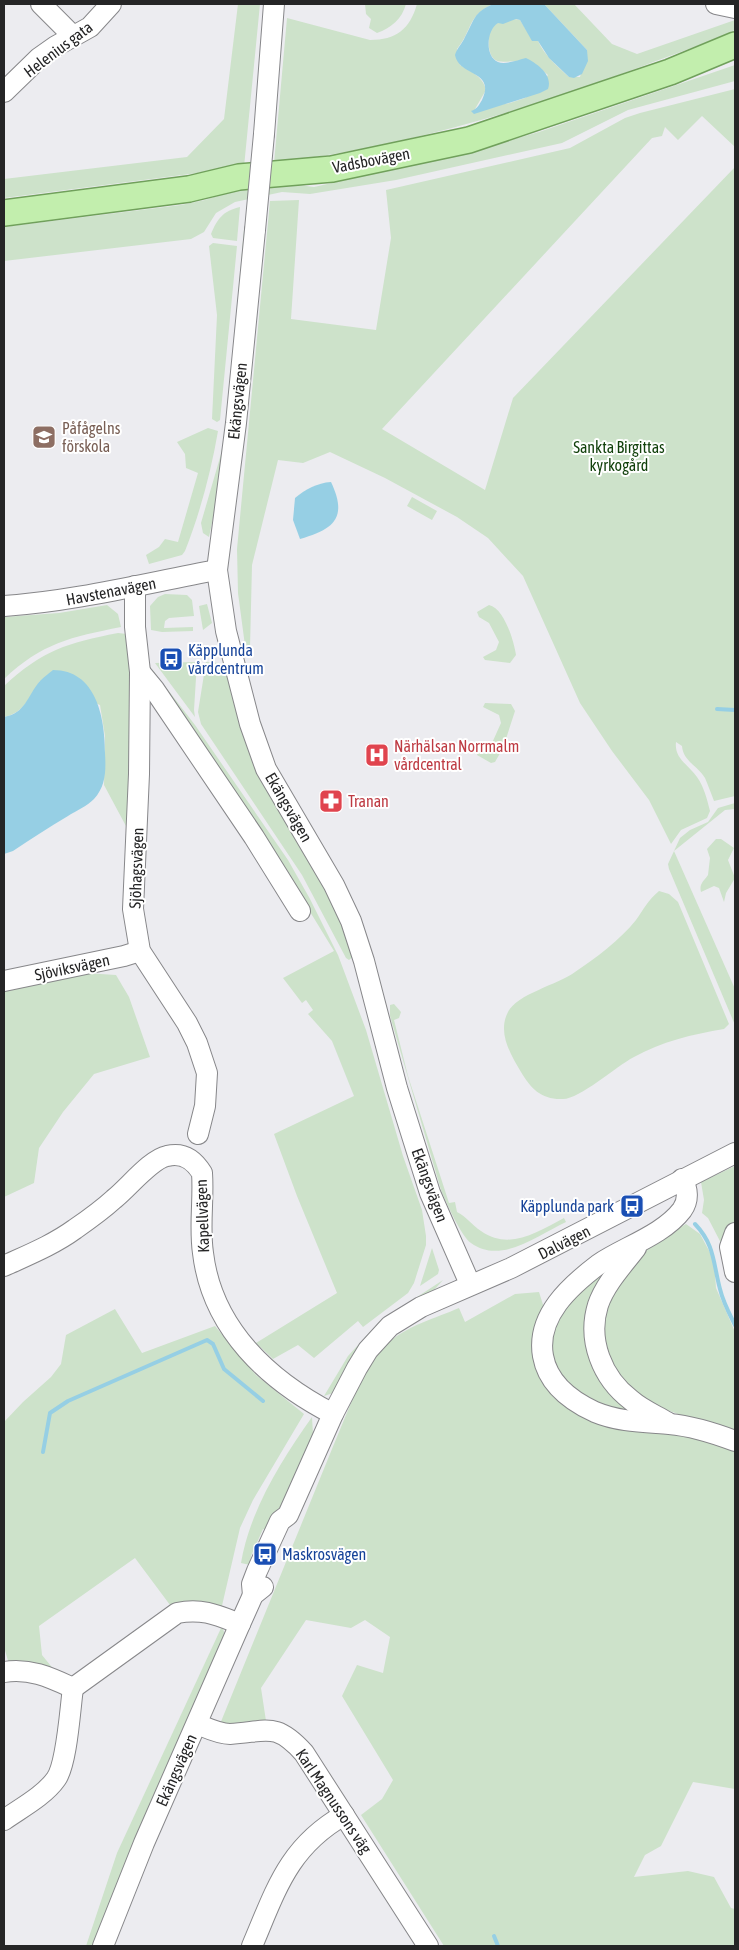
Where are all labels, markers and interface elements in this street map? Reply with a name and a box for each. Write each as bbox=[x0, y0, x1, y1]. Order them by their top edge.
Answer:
street label: Helenius gata bbox=[20, 17, 96, 81]
street label: Vadsbovägen bbox=[331, 144, 411, 177]
street label: Ekängsvägen bbox=[224, 362, 251, 440]
place label: Påfågelns förskola bbox=[62, 419, 121, 455]
school or university icon: Påfågelns förskola bbox=[31, 424, 57, 450]
park label: Sankta Birgittas kyrkogård bbox=[573, 438, 665, 475]
street label: Havstenavägen bbox=[64, 573, 158, 610]
place label: Käpplunda vårdcentrum bbox=[188, 641, 264, 677]
bus stop icon: Käpplunda vårdcentrum bbox=[158, 646, 184, 672]
place label: Närhälsan Norrmalm vårdcentral bbox=[394, 737, 519, 773]
hospital icon: Närhälsan Norrmalm vårdcentral bbox=[364, 742, 390, 768]
street label: Ekängsvägen bbox=[261, 769, 316, 845]
pharmacy icon: Tranan bbox=[318, 788, 344, 814]
place label: Tranan bbox=[348, 792, 389, 810]
street label: Sjöhagsvägen bbox=[126, 827, 147, 909]
street label: Sjöviksvägen bbox=[33, 950, 111, 985]
street label: Ekängsvägen bbox=[407, 1146, 452, 1225]
street label: Kapellvägen bbox=[192, 1179, 213, 1253]
bus stop icon: Käpplunda park bbox=[619, 1193, 645, 1219]
place label: Käpplunda park bbox=[520, 1197, 614, 1216]
street label: Dalvägen bbox=[535, 1221, 593, 1264]
bus stop icon: Maskrosvägen bbox=[252, 1541, 278, 1567]
place label: Maskrosvägen bbox=[282, 1545, 366, 1564]
street label: Ekängsvägen bbox=[152, 1731, 201, 1809]
street label: Karl Magnussons väg bbox=[292, 1745, 376, 1857]

